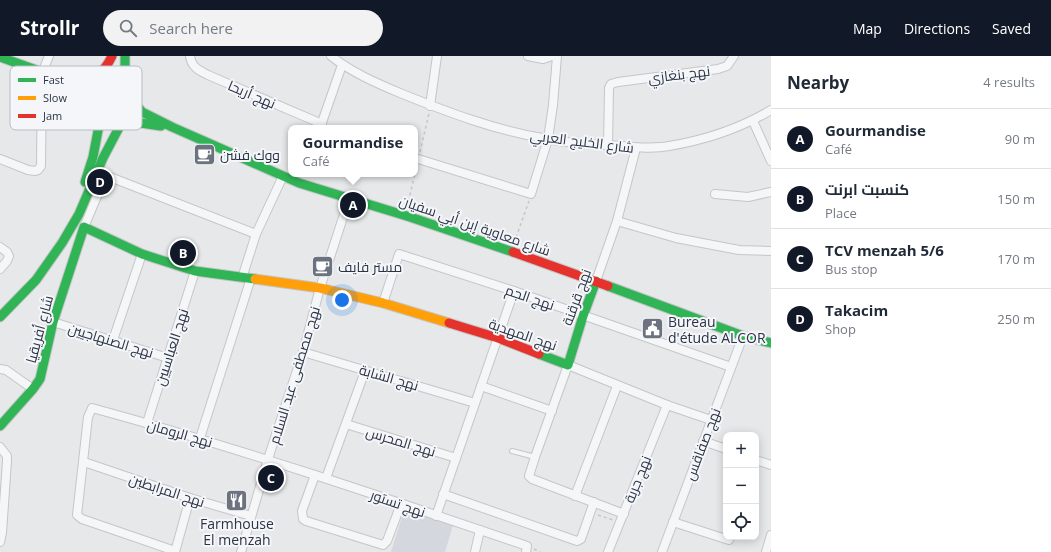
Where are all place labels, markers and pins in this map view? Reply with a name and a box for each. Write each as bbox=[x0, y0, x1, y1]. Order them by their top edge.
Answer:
cafe icon: ووك فشن bbox=[192, 141, 218, 167]
place label: ووك فشن bbox=[220, 145, 280, 164]
pin: D bbox=[87, 167, 113, 197]
pin: A bbox=[340, 190, 366, 220]
pin: B bbox=[170, 238, 196, 268]
cafe icon: مستر فايف bbox=[309, 253, 335, 279]
place label: مستر فايف bbox=[338, 257, 402, 276]
place label: Bureau d'étude ALCOR bbox=[668, 312, 766, 347]
public building icon: Bureau d'étude ALCOR bbox=[639, 316, 665, 342]
pin: C bbox=[258, 463, 284, 493]
restaurant icon: Farmhouse El menzah bbox=[224, 488, 250, 514]
place label: Farmhouse El menzah bbox=[200, 514, 274, 549]

